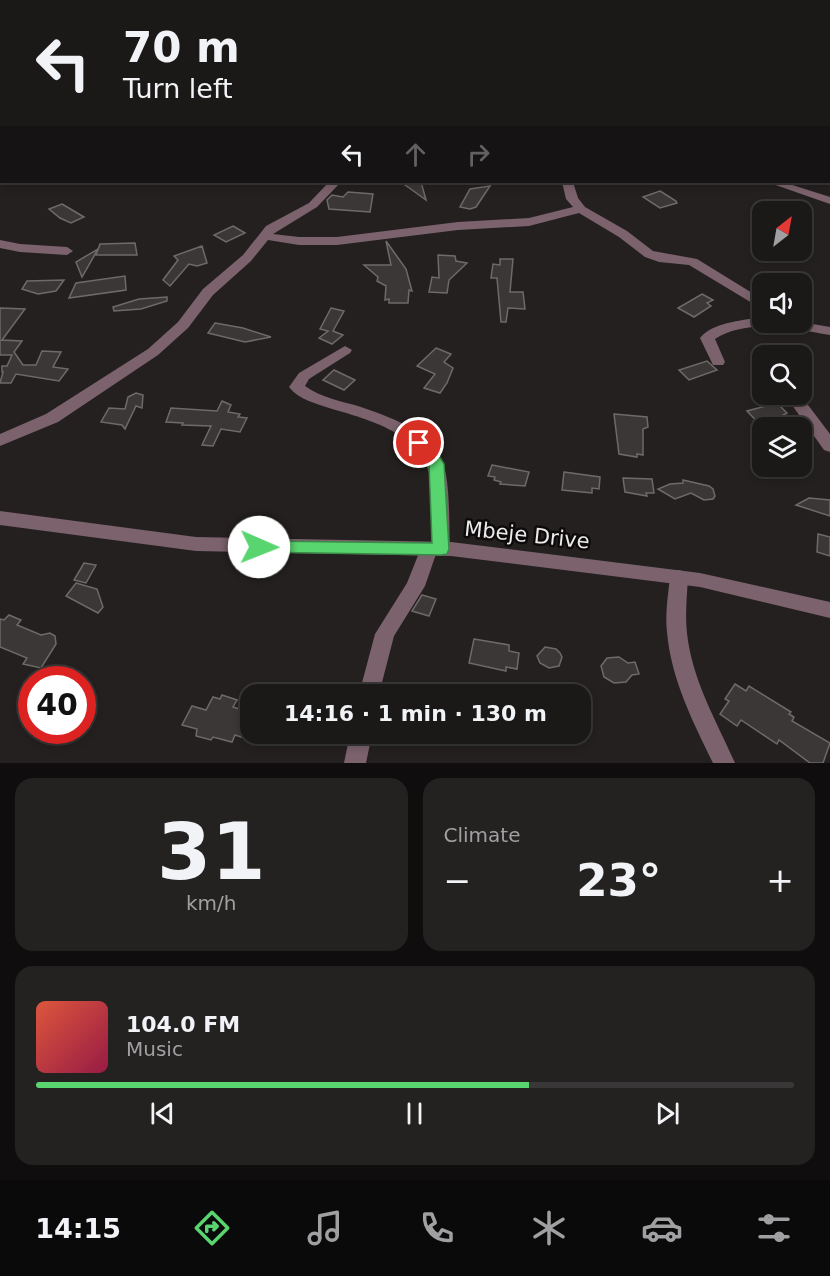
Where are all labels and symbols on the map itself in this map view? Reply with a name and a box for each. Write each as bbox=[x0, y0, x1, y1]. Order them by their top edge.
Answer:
north arrow bbox=[752, 201, 812, 261]
pin bbox=[393, 417, 444, 468]
position arrow bbox=[227, 515, 291, 579]
street label: Mbeje Drive bbox=[463, 516, 591, 554]
speed limit sign: 40 bbox=[18, 666, 96, 744]

